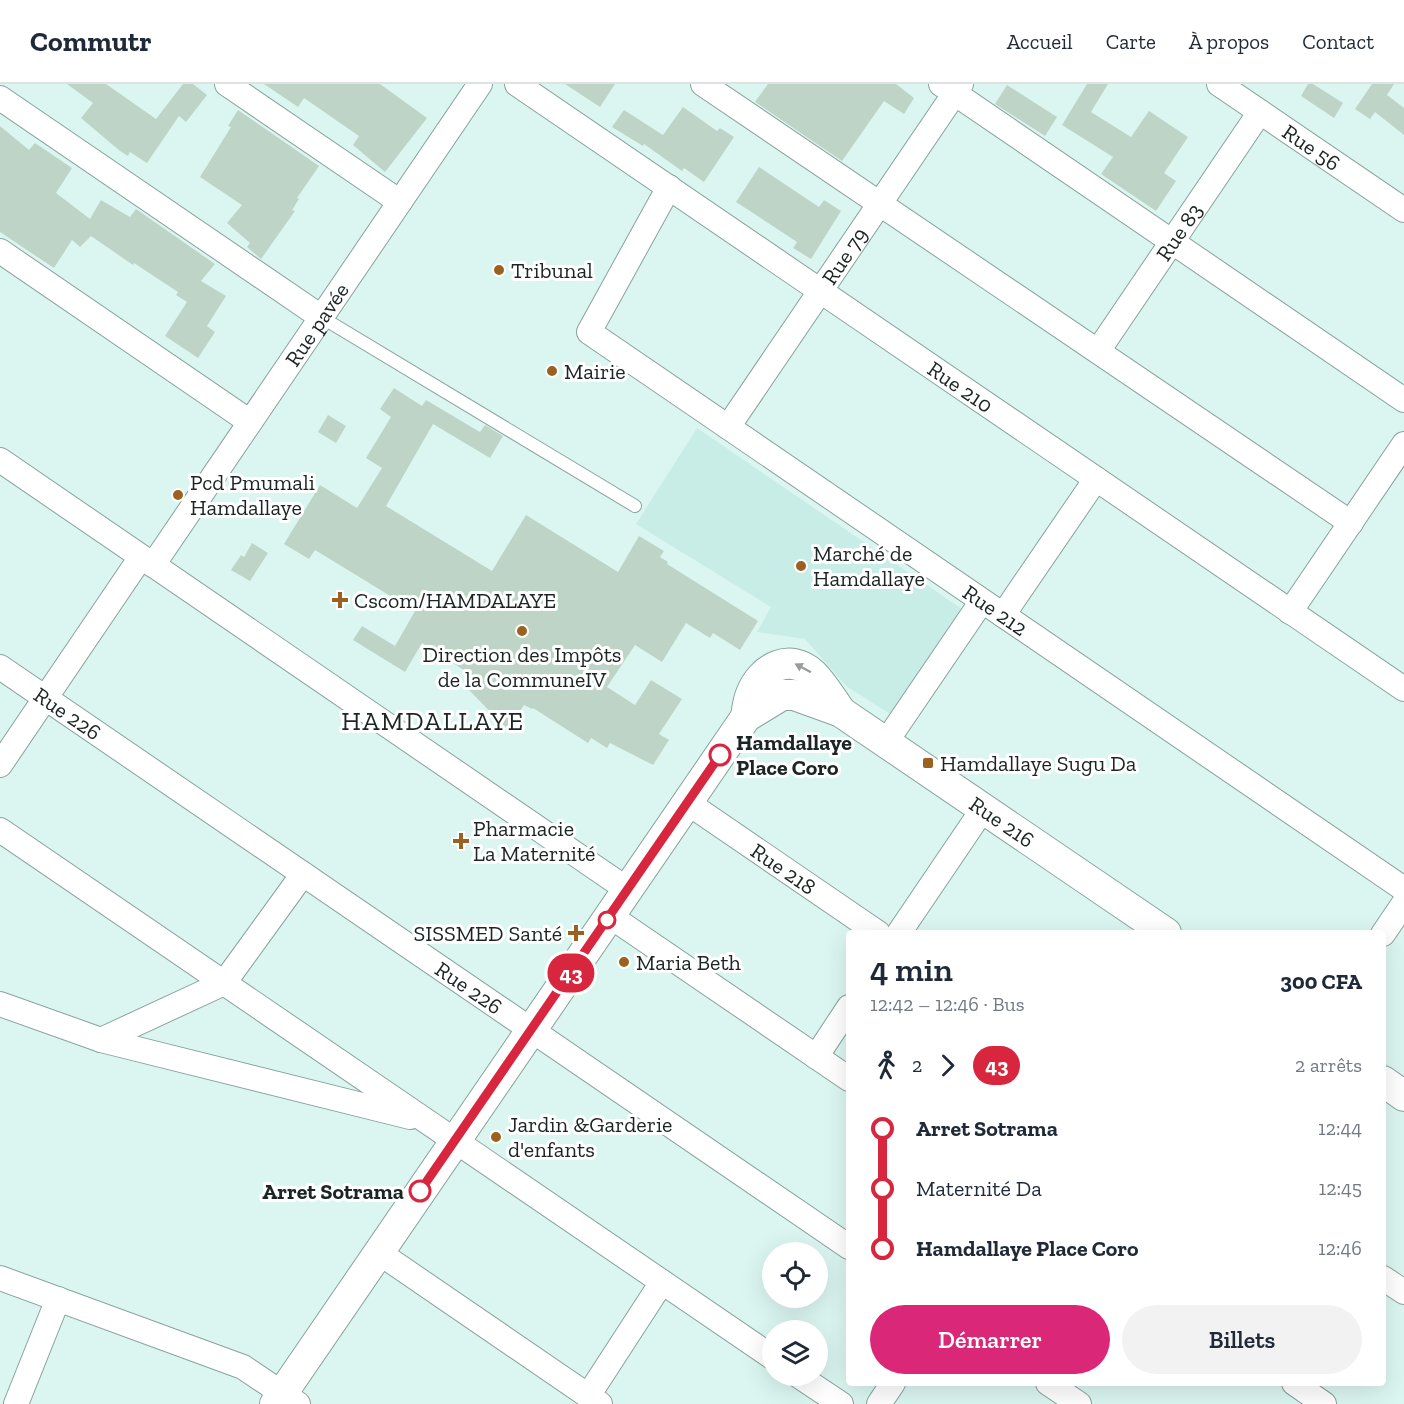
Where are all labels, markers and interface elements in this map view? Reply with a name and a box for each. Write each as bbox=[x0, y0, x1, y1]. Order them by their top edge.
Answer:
text: Commutr bbox=[30, 25, 152, 58]
text: Accueil bbox=[1007, 29, 1073, 54]
text: Carte bbox=[1106, 29, 1156, 54]
text: À propos bbox=[1189, 29, 1269, 54]
text: Contact bbox=[1302, 29, 1374, 54]
street label: Rue 56 bbox=[1277, 118, 1346, 176]
street label: Rue 83 bbox=[1150, 198, 1208, 266]
street label: Rue 79 bbox=[815, 222, 873, 290]
place label: Tribunal bbox=[511, 257, 593, 284]
marker: Tribunal bbox=[492, 263, 506, 277]
street label: Rue pavée bbox=[279, 277, 354, 371]
street label: Rue 210 bbox=[923, 355, 999, 419]
place label: Mairie bbox=[564, 358, 626, 385]
marker: Mairie bbox=[545, 364, 559, 378]
place label: Pcd Pmumali Hamdallaye bbox=[190, 469, 315, 521]
marker: Pcd Pmumali Hamdallaye bbox=[171, 488, 185, 502]
place label: Marché de Hamdallaye bbox=[813, 540, 925, 592]
marker: Marché de Hamdallaye bbox=[794, 559, 808, 573]
street label: Rue 212 bbox=[958, 578, 1033, 641]
place label: Cscom/HAMDALAYE bbox=[354, 587, 556, 614]
marker: Cscom/HAMDALAYE bbox=[331, 591, 349, 609]
marker: Direction des Impôts de la CommuneIV bbox=[515, 624, 529, 638]
place label: Direction des Impôts de la CommuneIV bbox=[423, 641, 621, 693]
one-way arrow bbox=[794, 663, 811, 673]
street label: Rue 226 bbox=[29, 681, 107, 746]
district label: HAMDALLAYE bbox=[341, 705, 525, 737]
place label: Hamdallaye Place Coro bbox=[736, 729, 852, 781]
marker: Hamdallaye Place Coro bbox=[709, 744, 731, 766]
place label: Hamdallaye Sugu Da bbox=[940, 750, 1137, 777]
marker: Hamdallaye Sugu Da bbox=[921, 756, 935, 770]
street label: Rue 216 bbox=[964, 790, 1040, 853]
place label: Pharmacie La Maternité bbox=[473, 815, 595, 867]
marker: Pharmacie La Maternité bbox=[454, 834, 468, 848]
street label: Rue 218 bbox=[746, 837, 821, 900]
unlabelled marker bbox=[598, 911, 616, 929]
place label: SISSMED Santé bbox=[413, 920, 562, 947]
marker: SISSMED Santé bbox=[567, 924, 585, 942]
place label: Maria Beth bbox=[636, 949, 742, 976]
text: 4 min bbox=[870, 950, 953, 989]
line badge: 43 bbox=[544, 954, 598, 992]
street label: Rue 226 bbox=[430, 955, 508, 1020]
marker: Maria Beth bbox=[617, 955, 631, 969]
text: 43 bbox=[559, 961, 583, 986]
text: 300 CFA bbox=[1280, 968, 1362, 995]
text: 12:42 – 12:46 · Bus bbox=[870, 992, 1025, 1016]
icon: walk bbox=[870, 1049, 903, 1082]
icon: forward bbox=[931, 1049, 964, 1082]
text: 2 bbox=[912, 1053, 922, 1077]
text: 43 bbox=[985, 1053, 1008, 1078]
text: 2 arrêts bbox=[1295, 1053, 1362, 1077]
place label: Jardin &Garderie d'enfants bbox=[508, 1111, 672, 1163]
text: Arret Sotrama bbox=[916, 1115, 1058, 1142]
text: 12:44 bbox=[1318, 1116, 1362, 1140]
marker: Jardin &Garderie d'enfants bbox=[489, 1130, 503, 1144]
text: Maternité Da bbox=[916, 1175, 1042, 1202]
text: 12:45 bbox=[1319, 1176, 1362, 1200]
place label: Arret Sotrama bbox=[262, 1178, 404, 1205]
marker: Arret Sotrama bbox=[409, 1180, 431, 1202]
text: Hamdallaye Place Coro bbox=[916, 1235, 1139, 1262]
text: 12:46 bbox=[1318, 1236, 1362, 1260]
map controls bbox=[762, 1242, 828, 1386]
button: locate bbox=[762, 1242, 828, 1308]
button: Démarrer bbox=[870, 1305, 1110, 1374]
button: Billets bbox=[1122, 1305, 1362, 1374]
button: layers bbox=[762, 1320, 828, 1386]

